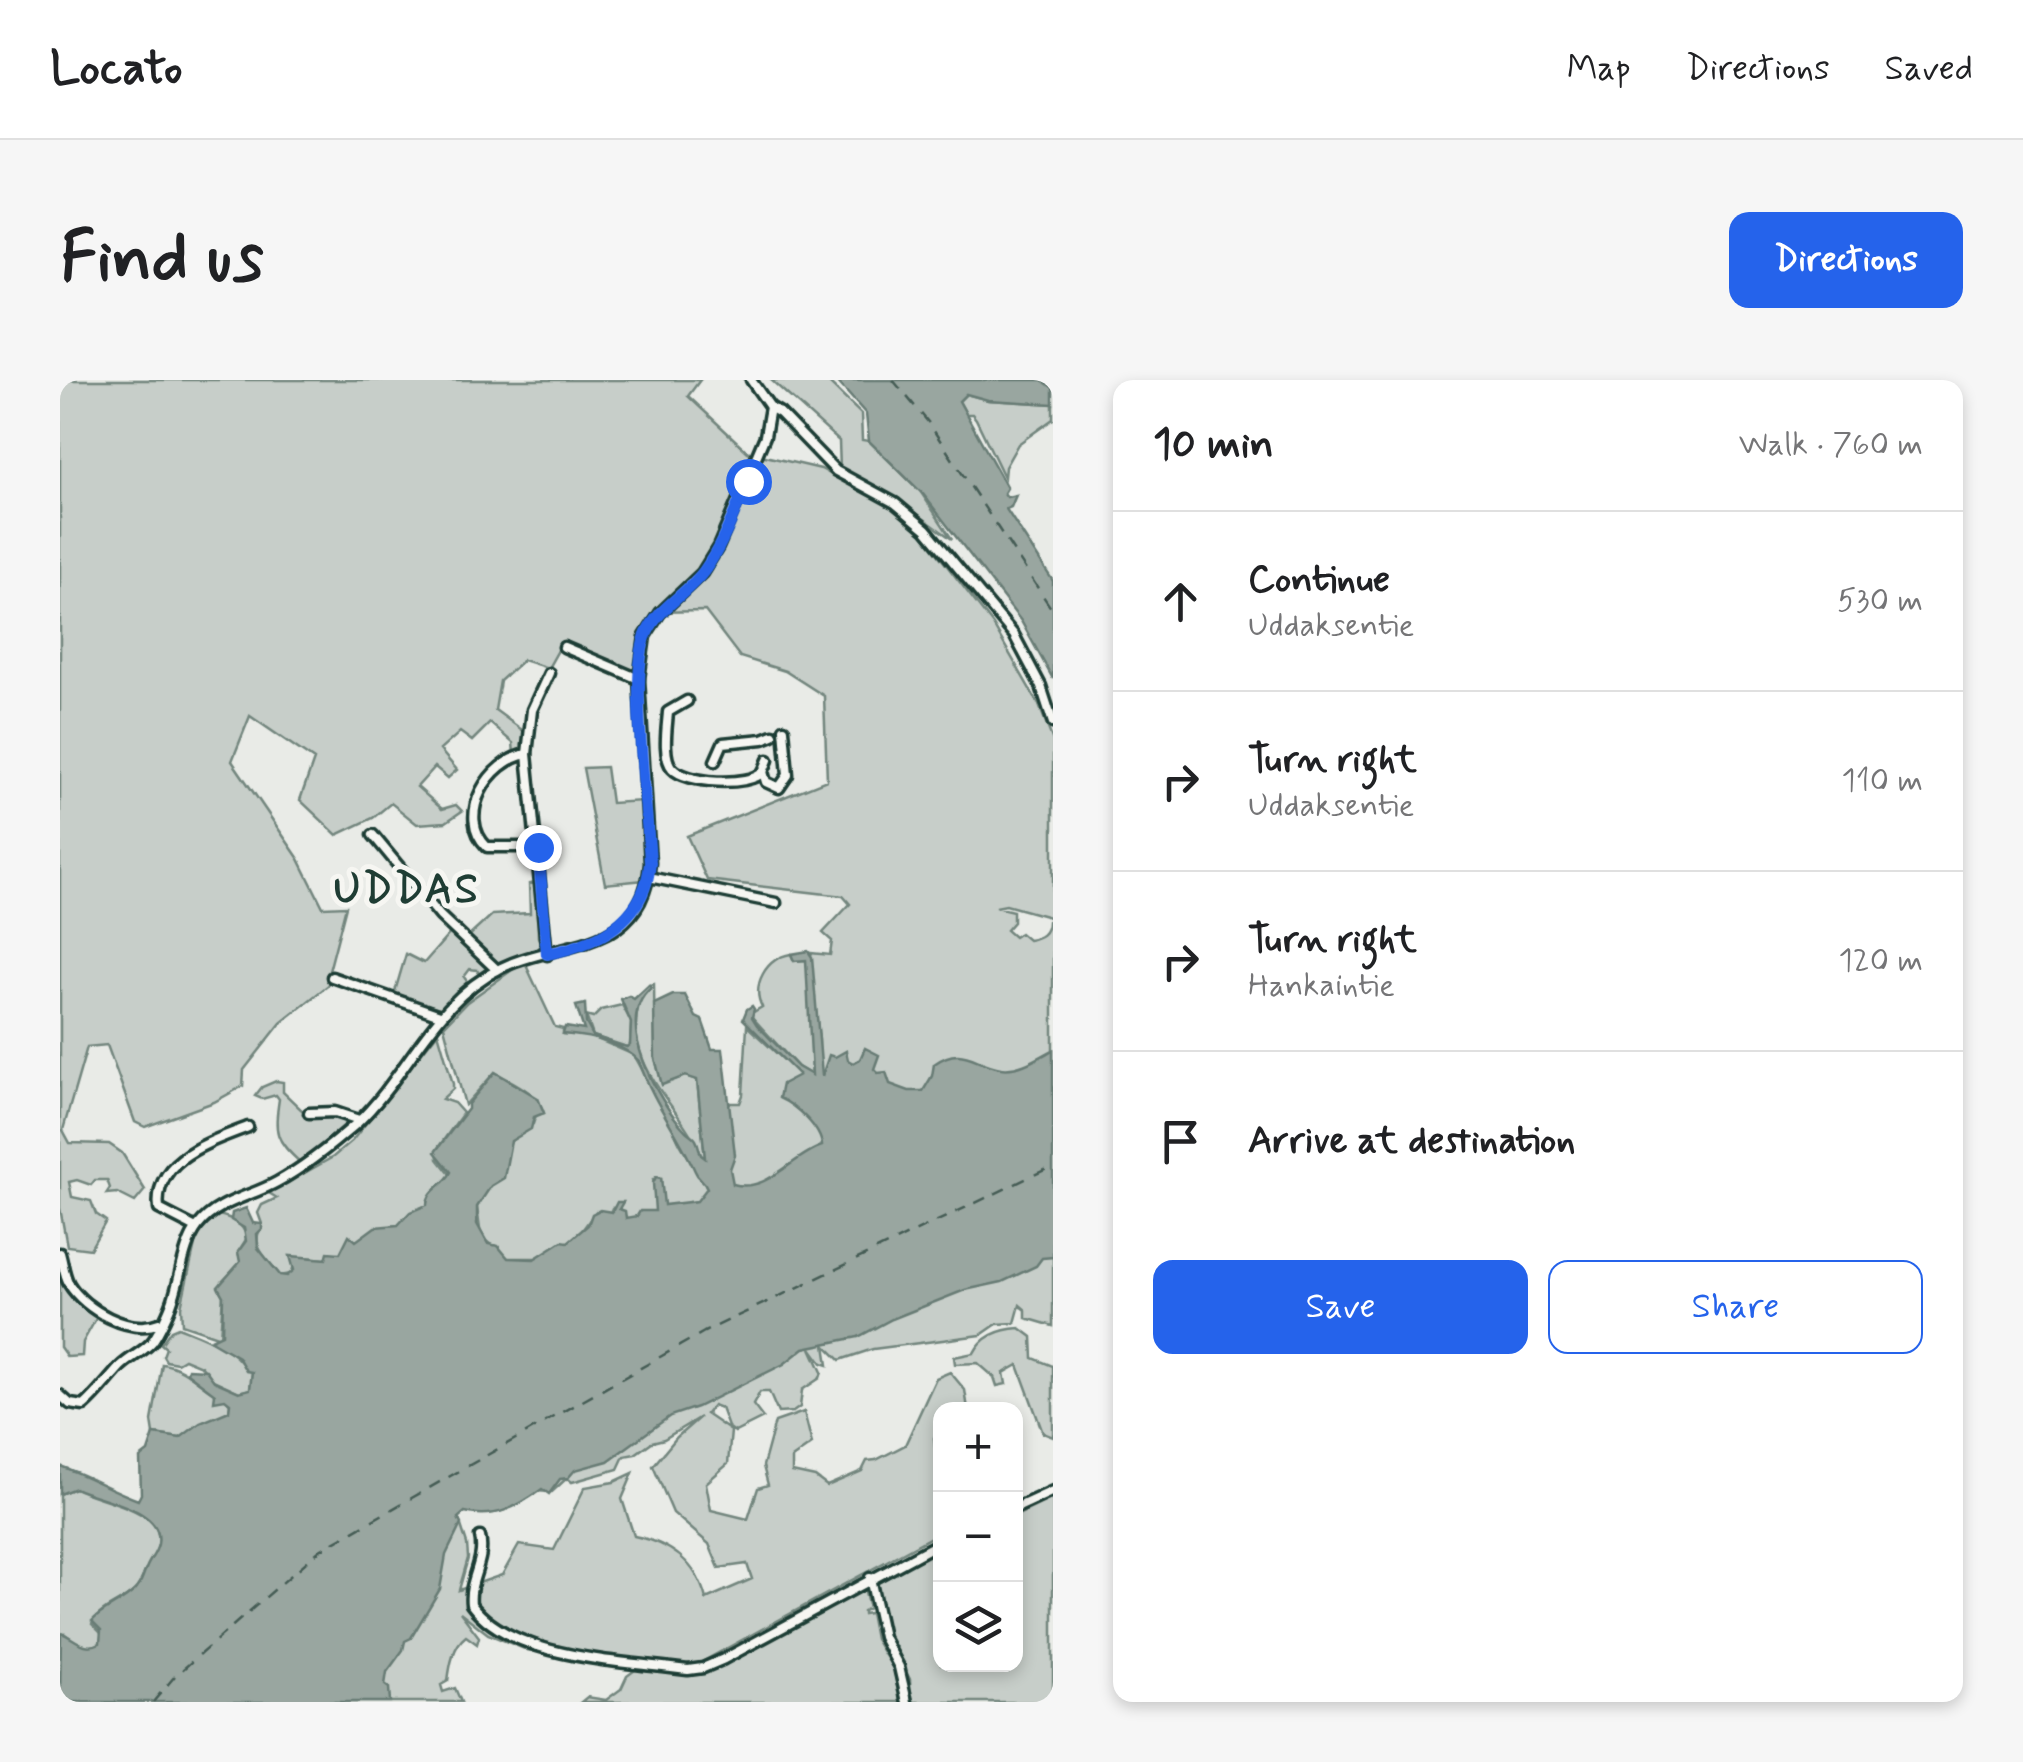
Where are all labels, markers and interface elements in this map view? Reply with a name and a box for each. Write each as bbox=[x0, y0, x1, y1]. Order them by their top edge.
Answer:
text: Locato bbox=[50, 38, 182, 101]
text: Map bbox=[1567, 46, 1631, 92]
text: Directions bbox=[1686, 46, 1830, 92]
text: Saved bbox=[1885, 46, 1973, 92]
button: Directions bbox=[1729, 212, 1963, 308]
text: Find us bbox=[60, 214, 264, 306]
text: 10 min bbox=[1153, 418, 1274, 473]
text: Walk · 760 m bbox=[1739, 424, 1923, 466]
route start bbox=[726, 459, 772, 505]
text: Continue bbox=[1248, 556, 1390, 605]
icon: ahead bbox=[1153, 574, 1208, 629]
text: 530 m bbox=[1837, 580, 1923, 622]
text: Uddaksentie bbox=[1248, 605, 1414, 647]
text: Turn right bbox=[1248, 736, 1417, 785]
icon: right bbox=[1153, 754, 1208, 809]
text: 110 m bbox=[1842, 760, 1923, 802]
text: Uddaksentie bbox=[1248, 785, 1414, 827]
route end bbox=[516, 825, 562, 871]
district label: UDDAS bbox=[333, 863, 481, 918]
text: Turn right bbox=[1248, 916, 1417, 965]
icon: right bbox=[1153, 934, 1208, 989]
text: 120 m bbox=[1838, 940, 1923, 982]
text: Hankaintie bbox=[1248, 965, 1395, 1007]
icon: arrive bbox=[1153, 1114, 1208, 1169]
text: Arrive at destination bbox=[1248, 1117, 1575, 1166]
button: Save bbox=[1153, 1260, 1528, 1354]
button: Share bbox=[1548, 1260, 1923, 1354]
map controls bbox=[933, 1402, 1023, 1672]
button: + bbox=[933, 1402, 1023, 1492]
button: − bbox=[933, 1492, 1023, 1582]
button: layers bbox=[933, 1582, 1023, 1672]

